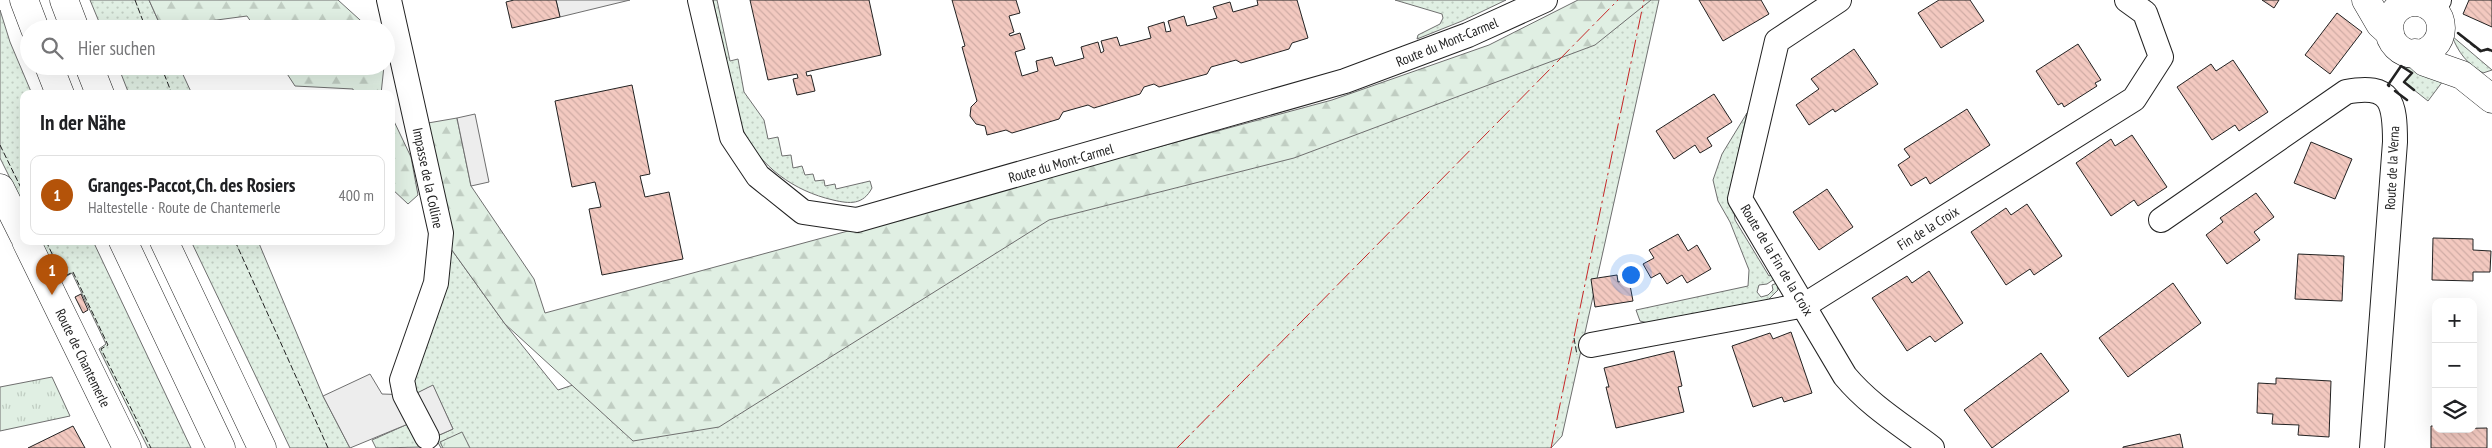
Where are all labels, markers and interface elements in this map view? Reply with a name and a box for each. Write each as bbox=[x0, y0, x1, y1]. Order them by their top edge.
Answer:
street label: Route du Mont-Carmel bbox=[1393, 13, 1501, 71]
search box bbox=[20, 20, 395, 75]
icon: search bbox=[38, 34, 66, 62]
text: Hier suchen bbox=[78, 36, 155, 60]
text: In der Nähe bbox=[40, 109, 126, 136]
street label: Route de la Verna bbox=[2381, 125, 2403, 211]
street label: Impasse de la Colline bbox=[409, 126, 448, 230]
street label: Route du Mont-Carmel bbox=[1006, 139, 1116, 187]
text: Granges-Paccot,Ch. des Rosiers bbox=[88, 173, 295, 197]
text: 1 bbox=[53, 185, 61, 205]
text: 400 m bbox=[339, 185, 374, 205]
text: Haltestelle · Route de Chantemerle bbox=[88, 197, 281, 217]
street label: Route de la Fin de la Croix bbox=[1737, 201, 1818, 319]
street label: Fin de la Croix bbox=[1894, 202, 1962, 254]
pin: 1 bbox=[36, 254, 68, 295]
your location bbox=[1618, 262, 1644, 288]
map controls bbox=[2432, 298, 2477, 433]
button: + bbox=[2432, 298, 2477, 343]
street label: Route de Chantemerle bbox=[51, 306, 115, 410]
button: − bbox=[2432, 343, 2477, 388]
button: layers bbox=[2432, 388, 2477, 433]

